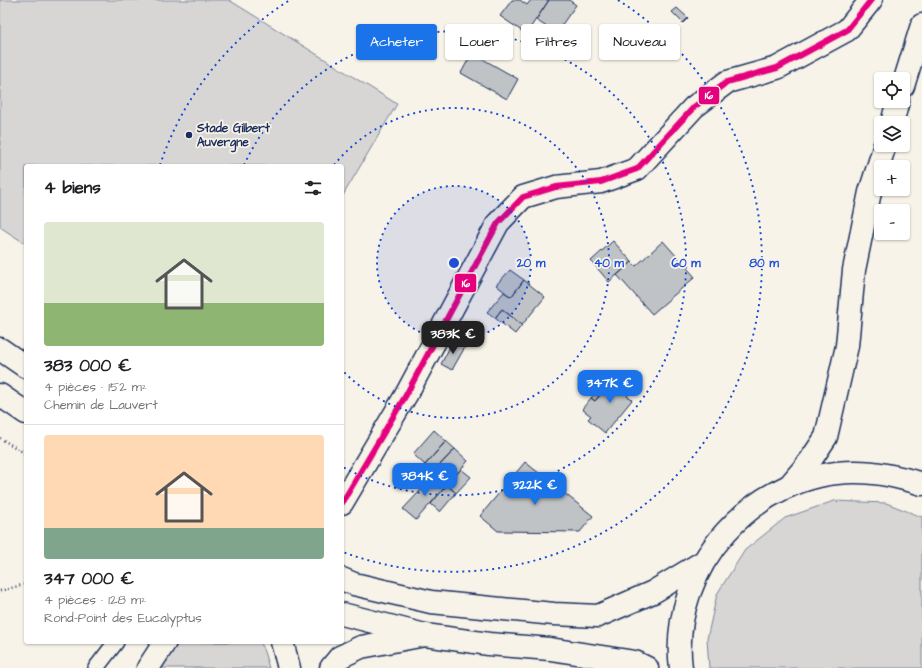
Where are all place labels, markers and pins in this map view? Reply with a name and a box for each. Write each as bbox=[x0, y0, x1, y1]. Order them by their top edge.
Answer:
place label: Stade Gilbert Auvergne bbox=[196, 120, 270, 153]
marker: Stade Gilbert Auvergne bbox=[184, 130, 194, 140]
centre of rings bbox=[447, 256, 461, 270]
pin: 383K € bbox=[420, 321, 486, 355]
pin: 347K € bbox=[577, 370, 643, 404]
pin: 384K € bbox=[392, 463, 458, 497]
pin: 322K € bbox=[502, 472, 568, 506]

